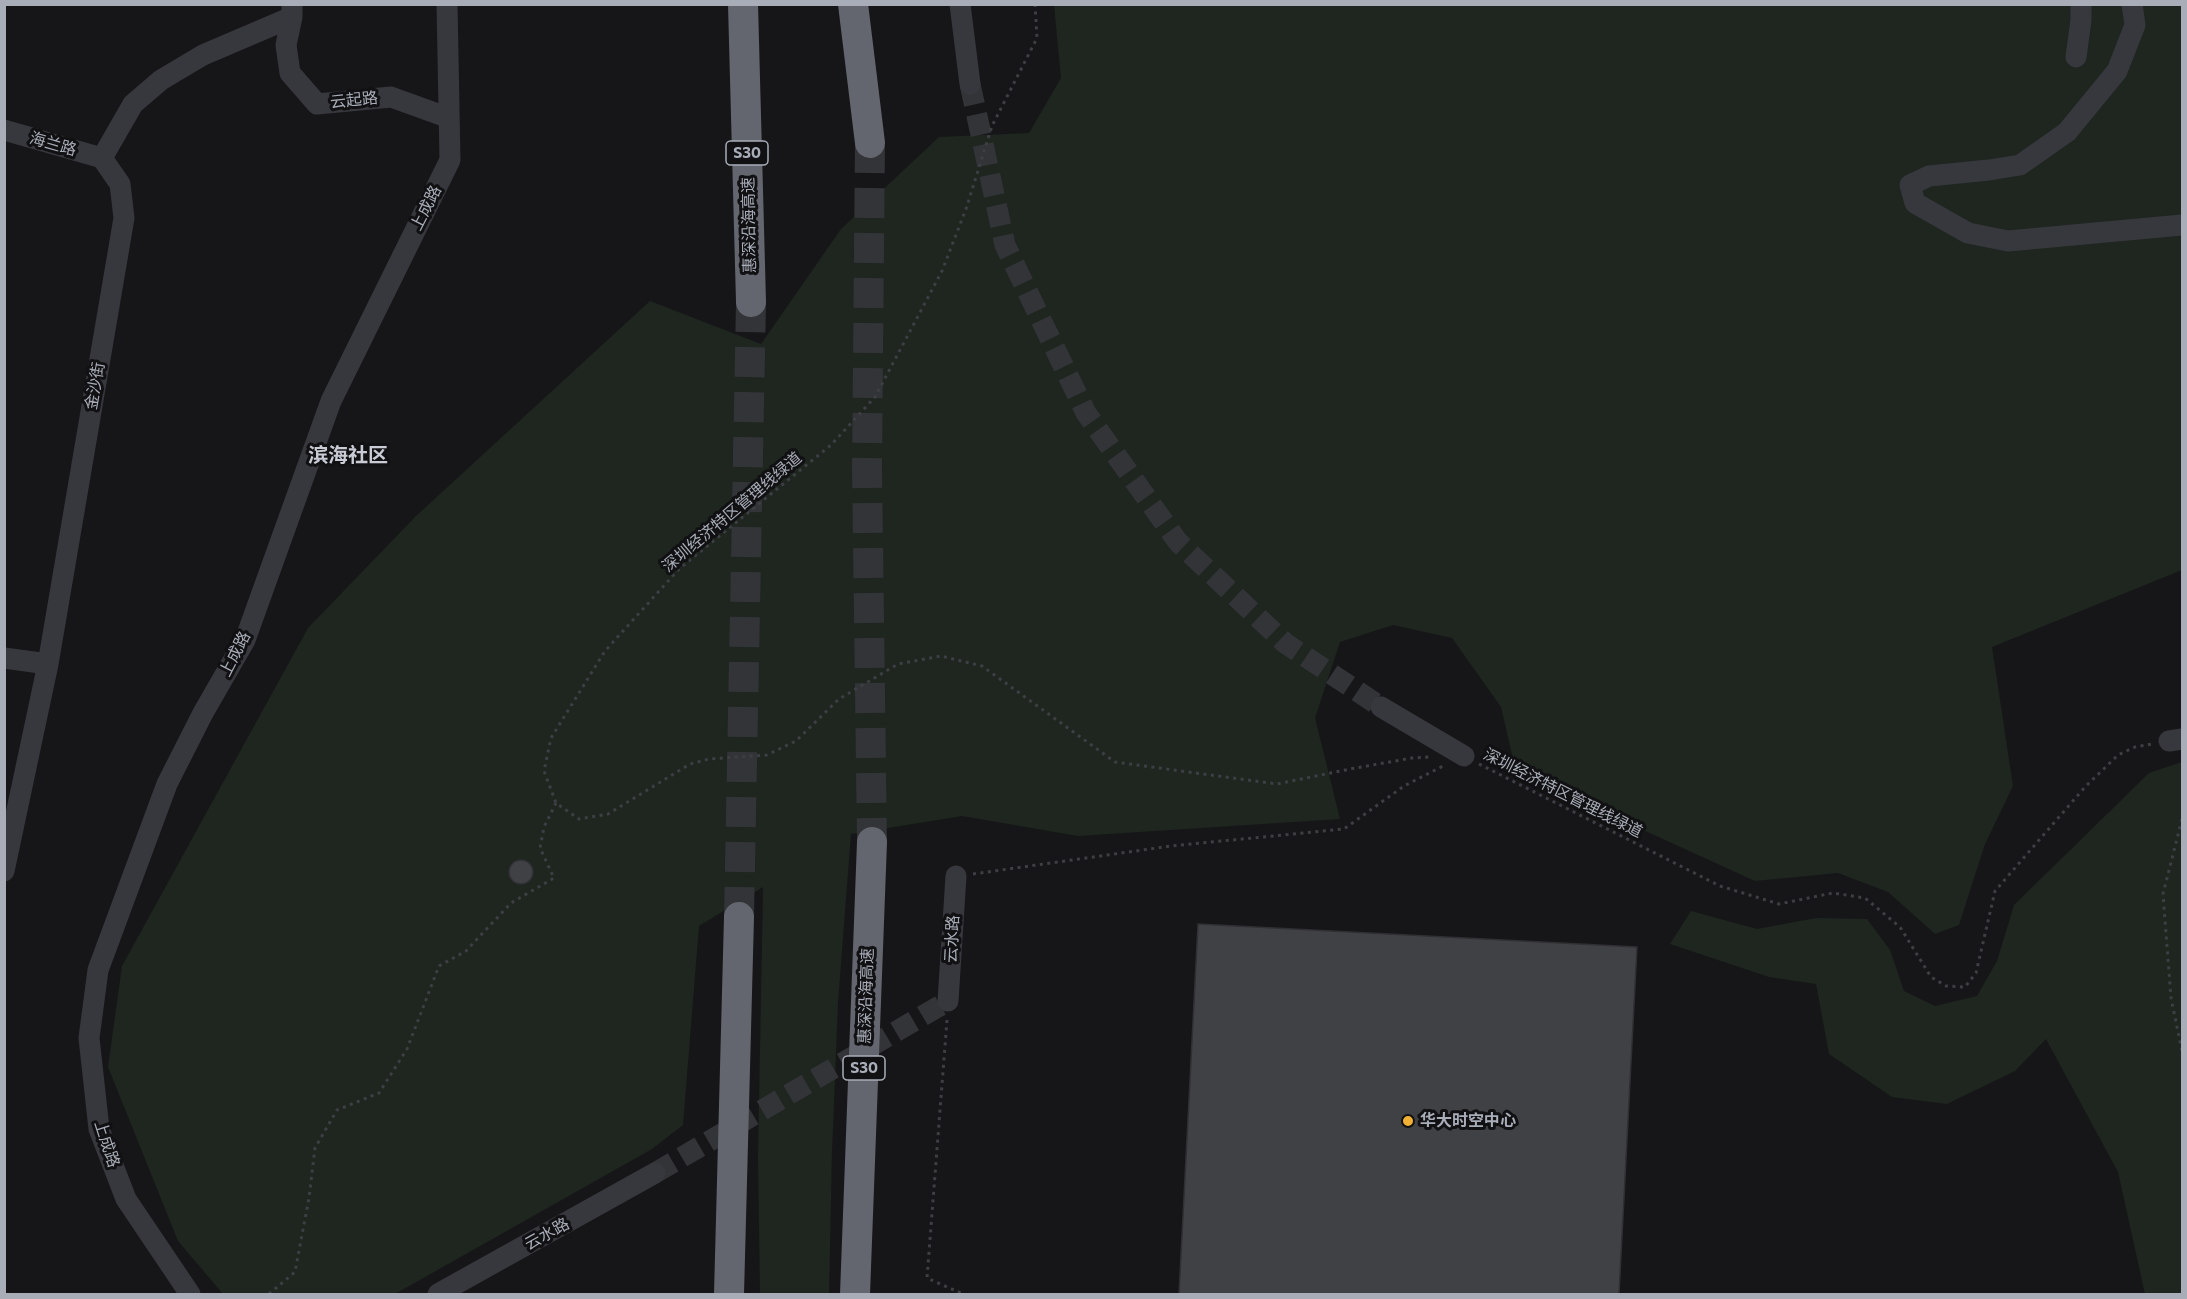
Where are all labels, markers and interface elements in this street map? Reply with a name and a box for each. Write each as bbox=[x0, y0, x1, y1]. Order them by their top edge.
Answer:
street label: 云起路 bbox=[329, 88, 379, 112]
street label: 海兰路 bbox=[27, 128, 79, 160]
road number: S30 bbox=[726, 141, 768, 165]
street label: 惠深沿海高速 bbox=[739, 177, 759, 273]
street label: 上成路 bbox=[407, 182, 445, 234]
street label: 金沙街 bbox=[81, 361, 109, 411]
district label: 滨海社区 bbox=[308, 443, 388, 467]
street label: 深圳经济特区管理线绿道 bbox=[658, 448, 806, 576]
street label: 上成路 bbox=[216, 628, 254, 680]
street label: 深圳经济特区管理线绿道 bbox=[1480, 744, 1646, 842]
street label: 云水路 bbox=[941, 915, 963, 963]
street label: 惠深沿海高速 bbox=[855, 948, 877, 1044]
road number: S30 bbox=[843, 1056, 885, 1080]
place label: 华大时空中心 bbox=[1420, 1111, 1516, 1131]
marker: 华大时空中心 bbox=[1401, 1114, 1415, 1128]
street label: 上成路 bbox=[90, 1118, 124, 1170]
street label: 云水路 bbox=[521, 1214, 573, 1254]

